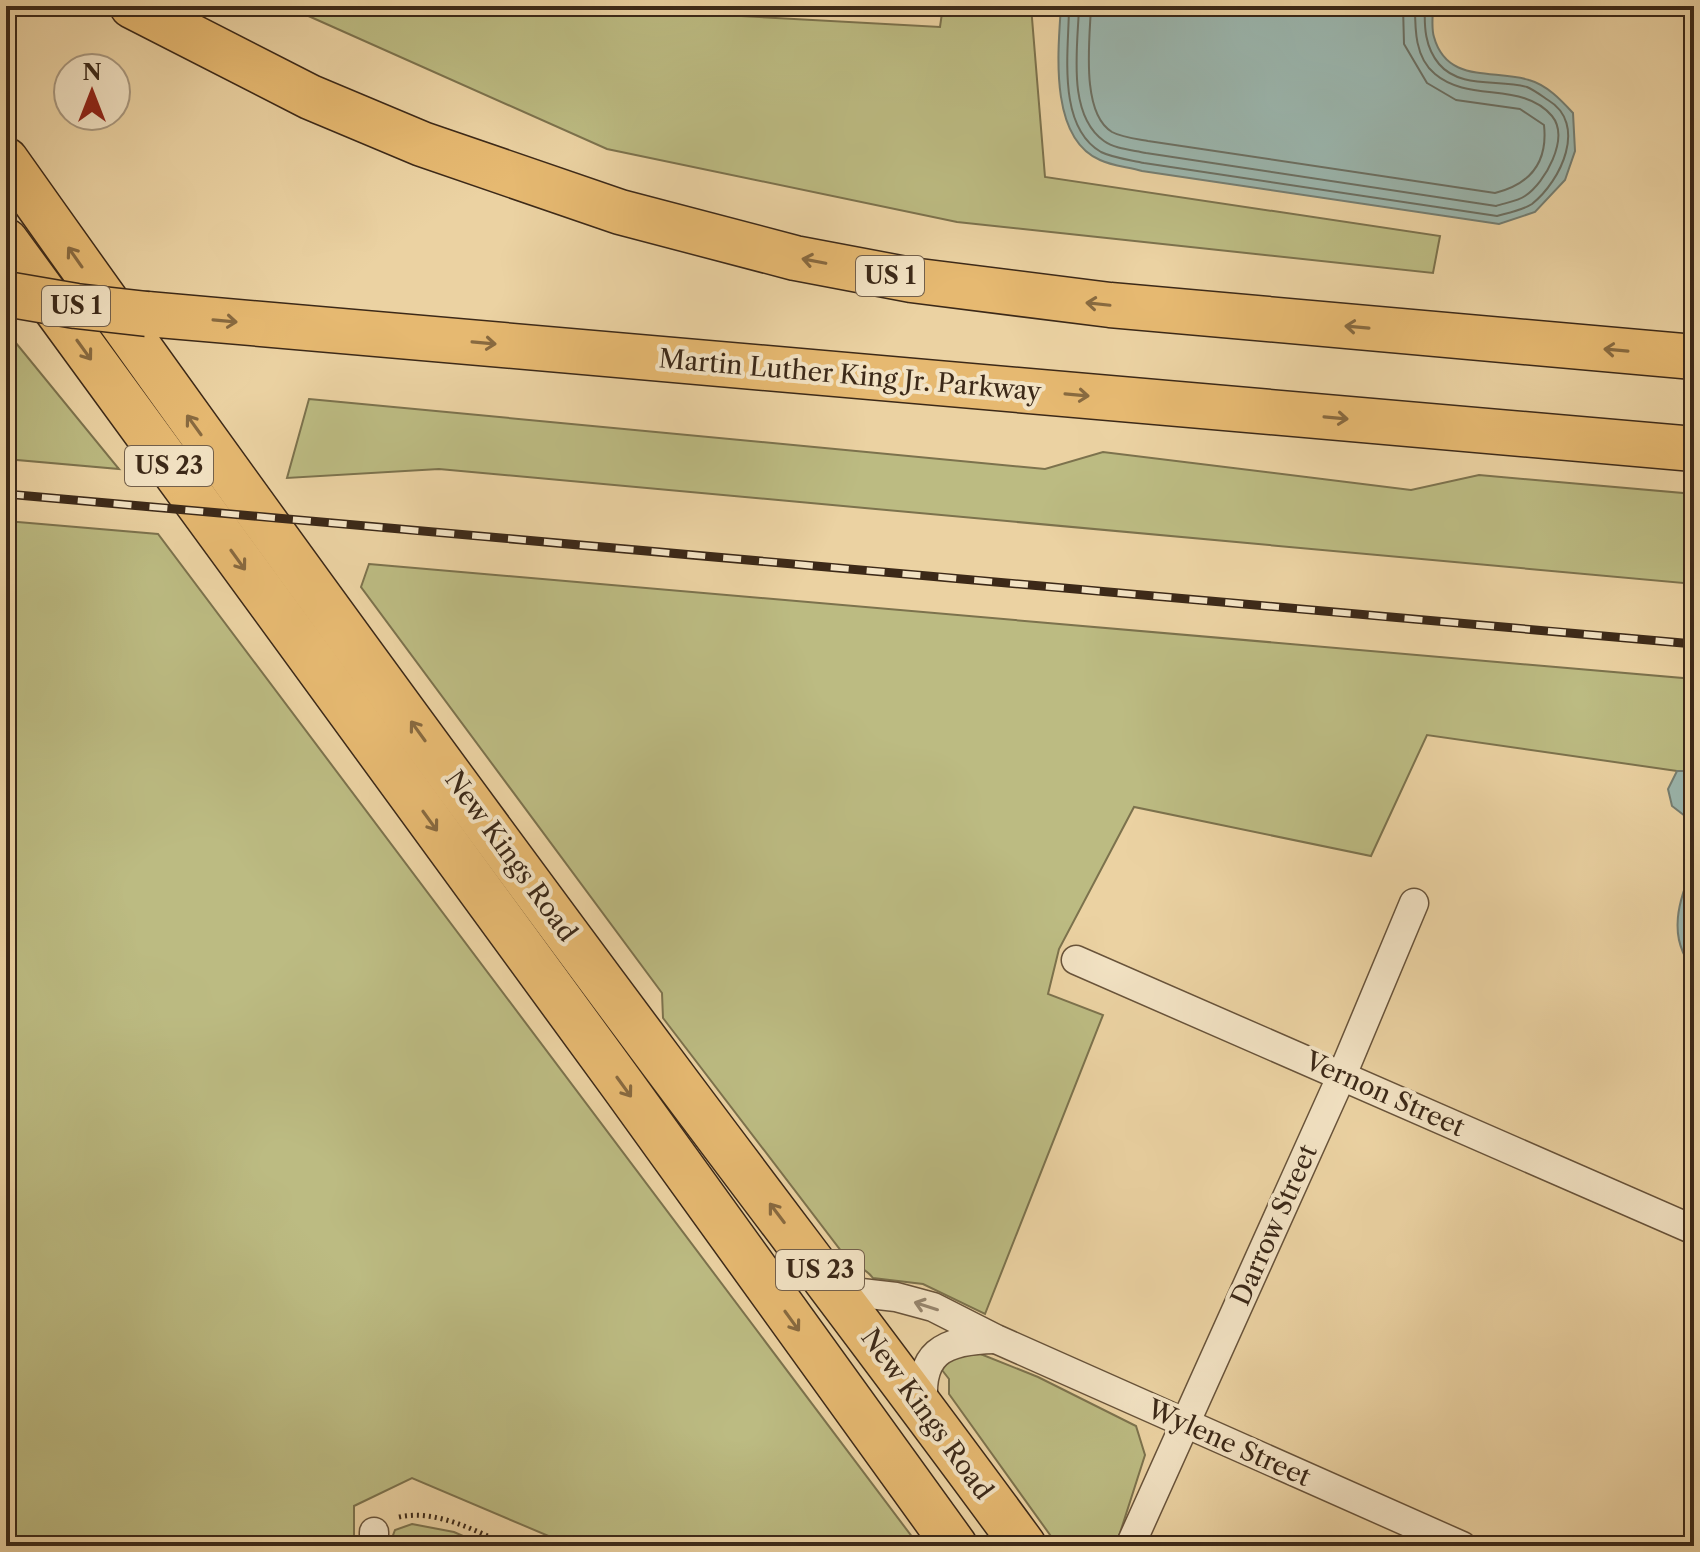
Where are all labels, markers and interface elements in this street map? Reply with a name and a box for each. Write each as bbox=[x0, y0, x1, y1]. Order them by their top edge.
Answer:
north arrow bbox=[52, 52, 132, 132]
text: N bbox=[82, 59, 102, 86]
one-way arrow bbox=[67, 247, 83, 269]
one-way arrow bbox=[801, 253, 827, 268]
road number: US 1 bbox=[856, 256, 924, 296]
road number: US 1 bbox=[42, 286, 110, 326]
one-way arrow bbox=[1086, 296, 1111, 311]
one-way arrow bbox=[211, 313, 238, 328]
one-way arrow bbox=[1344, 319, 1371, 334]
one-way arrow bbox=[470, 336, 497, 351]
one-way arrow bbox=[76, 338, 93, 360]
street label: Martin Luther King Jr. Parkway bbox=[657, 342, 1043, 408]
one-way arrow bbox=[1603, 342, 1630, 357]
one-way arrow bbox=[1063, 388, 1090, 403]
one-way arrow bbox=[1322, 411, 1349, 426]
one-way arrow bbox=[186, 415, 203, 436]
road number: US 23 bbox=[125, 446, 213, 486]
one-way arrow bbox=[229, 548, 246, 570]
one-way arrow bbox=[410, 720, 426, 742]
street label: New Kings Road bbox=[438, 764, 584, 948]
one-way arrow bbox=[421, 810, 438, 831]
street label: Vernon Street bbox=[1299, 1044, 1470, 1144]
one-way arrow bbox=[615, 1076, 632, 1097]
street label: Darrow Street bbox=[1224, 1139, 1324, 1310]
one-way arrow bbox=[769, 1203, 786, 1225]
road number: US 23 bbox=[776, 1250, 864, 1290]
one-way arrow bbox=[913, 1297, 938, 1312]
one-way arrow bbox=[783, 1310, 800, 1331]
street label: New Kings Road bbox=[854, 1322, 1000, 1506]
street label: Wylene Street bbox=[1142, 1392, 1316, 1494]

